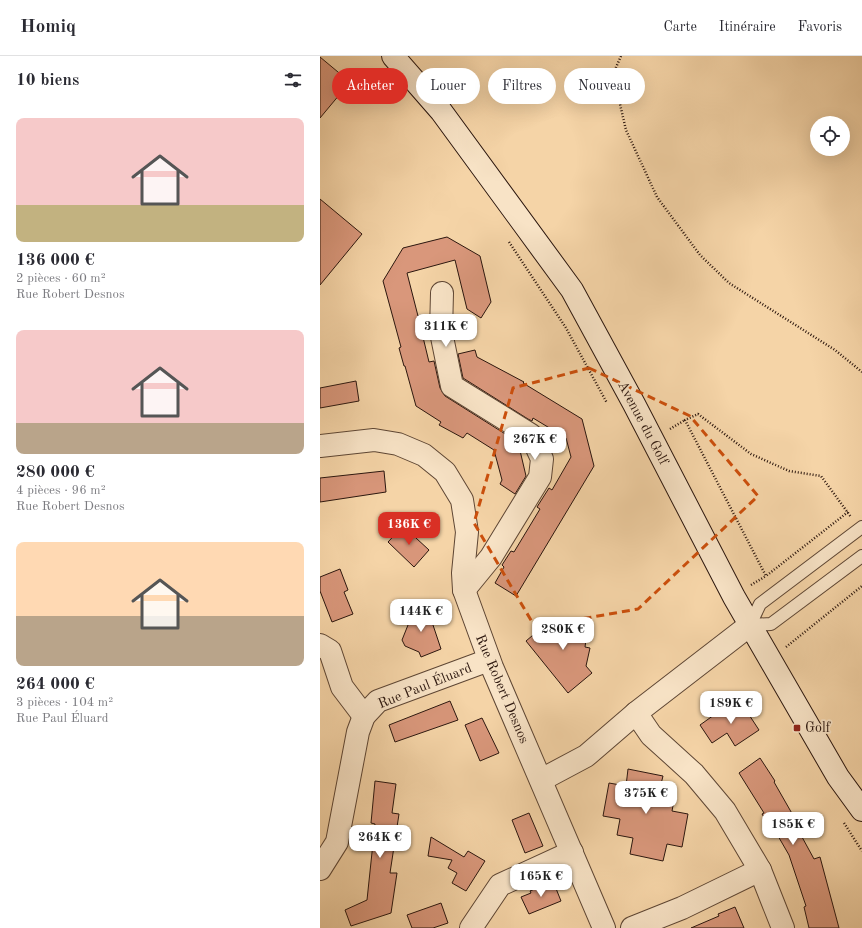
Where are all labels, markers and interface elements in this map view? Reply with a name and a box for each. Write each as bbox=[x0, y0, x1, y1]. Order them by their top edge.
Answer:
text: Homiq bbox=[20, 18, 76, 37]
text: Carte bbox=[663, 20, 697, 34]
text: Itinéraire bbox=[719, 20, 776, 34]
text: Favoris bbox=[798, 20, 842, 34]
chip: Acheter bbox=[332, 68, 408, 104]
chip: Louer bbox=[416, 68, 480, 104]
chip: Filtres bbox=[488, 68, 556, 104]
chip: Nouveau bbox=[564, 68, 645, 104]
icon: filters bbox=[282, 69, 304, 91]
text: 10 biens bbox=[16, 72, 79, 89]
map controls bbox=[810, 116, 850, 156]
button: locate bbox=[810, 116, 850, 156]
icon: home bbox=[124, 144, 196, 216]
text: 136 000 € bbox=[16, 252, 95, 269]
text: 2 pièces · 60 m² bbox=[16, 272, 106, 285]
text: Rue Robert Desnos bbox=[16, 288, 125, 301]
pin: 311K € bbox=[413, 314, 479, 348]
text: 311K € bbox=[424, 320, 468, 333]
icon: home bbox=[124, 356, 196, 428]
street label: Avenue du Golf bbox=[615, 379, 672, 468]
pin: 267K € bbox=[502, 427, 568, 461]
text: 267K € bbox=[513, 433, 557, 446]
text: 280 000 € bbox=[16, 464, 95, 481]
text: 4 pièces · 96 m² bbox=[16, 484, 106, 497]
text: Rue Robert Desnos bbox=[16, 500, 125, 513]
pin: 136K € bbox=[376, 512, 442, 546]
text: 136K € bbox=[387, 518, 431, 531]
icon: home bbox=[124, 568, 196, 640]
pin: 144K € bbox=[388, 599, 454, 633]
text: 144K € bbox=[399, 605, 443, 618]
pin: 280K € bbox=[530, 617, 596, 651]
text: 280K € bbox=[541, 623, 585, 636]
street label: Rue Robert Desnos bbox=[473, 632, 531, 746]
street label: Rue Paul Éluard bbox=[375, 658, 474, 711]
text: 264 000 € bbox=[16, 676, 95, 693]
pin: 189K € bbox=[698, 691, 764, 725]
text: 3 pièces · 104 m² bbox=[16, 696, 113, 709]
text: 189K € bbox=[709, 697, 753, 710]
text: Rue Paul Éluard bbox=[16, 712, 109, 725]
place label: Golf bbox=[805, 721, 832, 735]
marker: Golf bbox=[792, 723, 802, 733]
pin: 375K € bbox=[613, 781, 679, 815]
text: 375K € bbox=[624, 787, 668, 800]
pin: 185K € bbox=[760, 812, 826, 846]
text: 185K € bbox=[771, 818, 815, 831]
pin: 264K € bbox=[347, 825, 413, 859]
text: 264K € bbox=[358, 831, 402, 844]
pin: 165K € bbox=[508, 864, 574, 898]
text: 165K € bbox=[519, 870, 563, 883]

